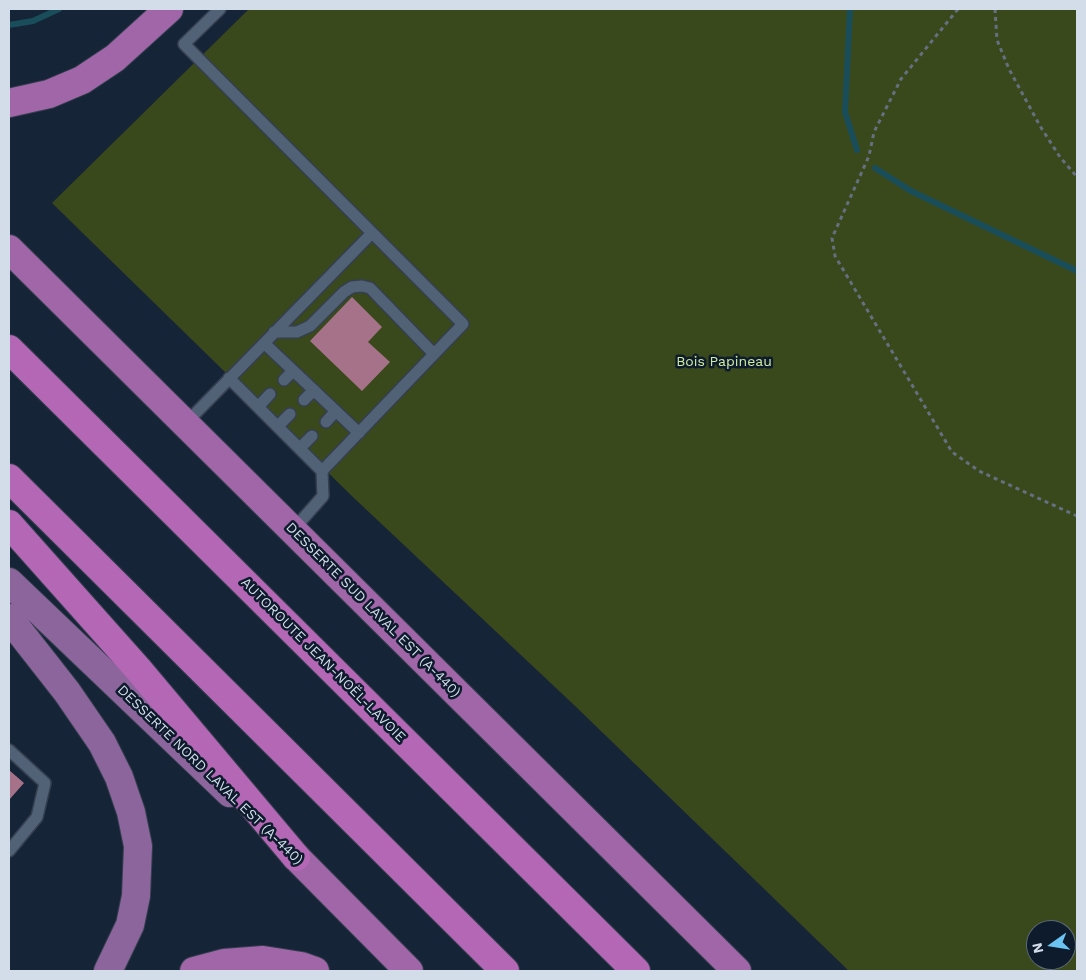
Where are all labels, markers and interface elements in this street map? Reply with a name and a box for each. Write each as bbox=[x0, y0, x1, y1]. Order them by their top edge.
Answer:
park label: Bois Papineau bbox=[676, 354, 772, 370]
street label: DESSERTE SUD LAVAL EST (A-440) bbox=[282, 519, 464, 701]
street label: AUTOROUTE JEAN-NOËL-LAVOIE bbox=[237, 574, 409, 746]
street label: DESSERTE NORD LAVAL EST (A-440) bbox=[114, 682, 306, 868]
north arrow bbox=[1026, 920, 1076, 970]
text: N bbox=[1028, 941, 1046, 955]

